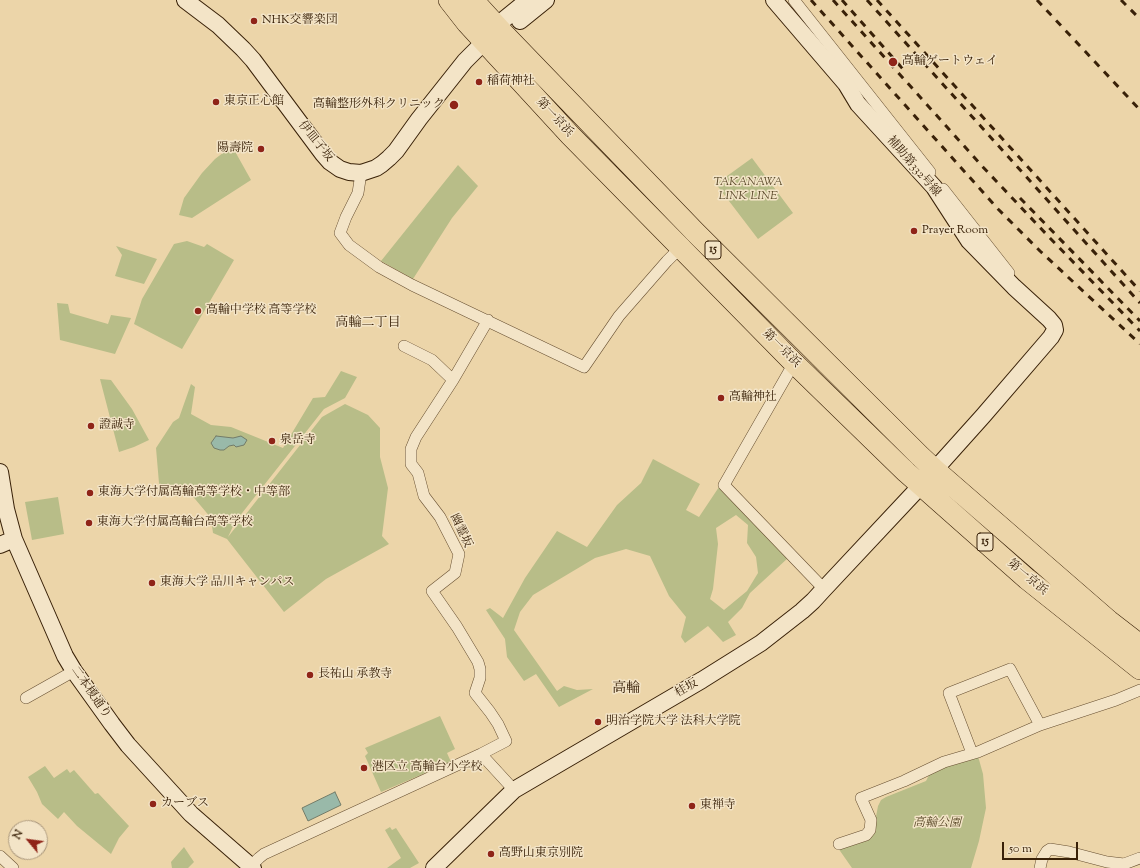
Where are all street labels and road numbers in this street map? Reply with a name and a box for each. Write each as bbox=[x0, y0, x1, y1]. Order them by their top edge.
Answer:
street label: 第一京浜 bbox=[532, 96, 576, 140]
street label: 伊皿子坂 bbox=[294, 119, 336, 165]
street label: 補助第332号線 bbox=[883, 134, 943, 200]
road number: 15 bbox=[705, 241, 721, 259]
street label: 第一京浜 bbox=[759, 327, 803, 371]
street label: 幽霊坂 bbox=[446, 512, 474, 550]
road number: 15 bbox=[977, 533, 993, 551]
street label: 第一京浜 bbox=[1004, 557, 1050, 599]
street label: 二本榎通り bbox=[67, 664, 113, 722]
street label: 桂坂 bbox=[673, 677, 701, 701]

